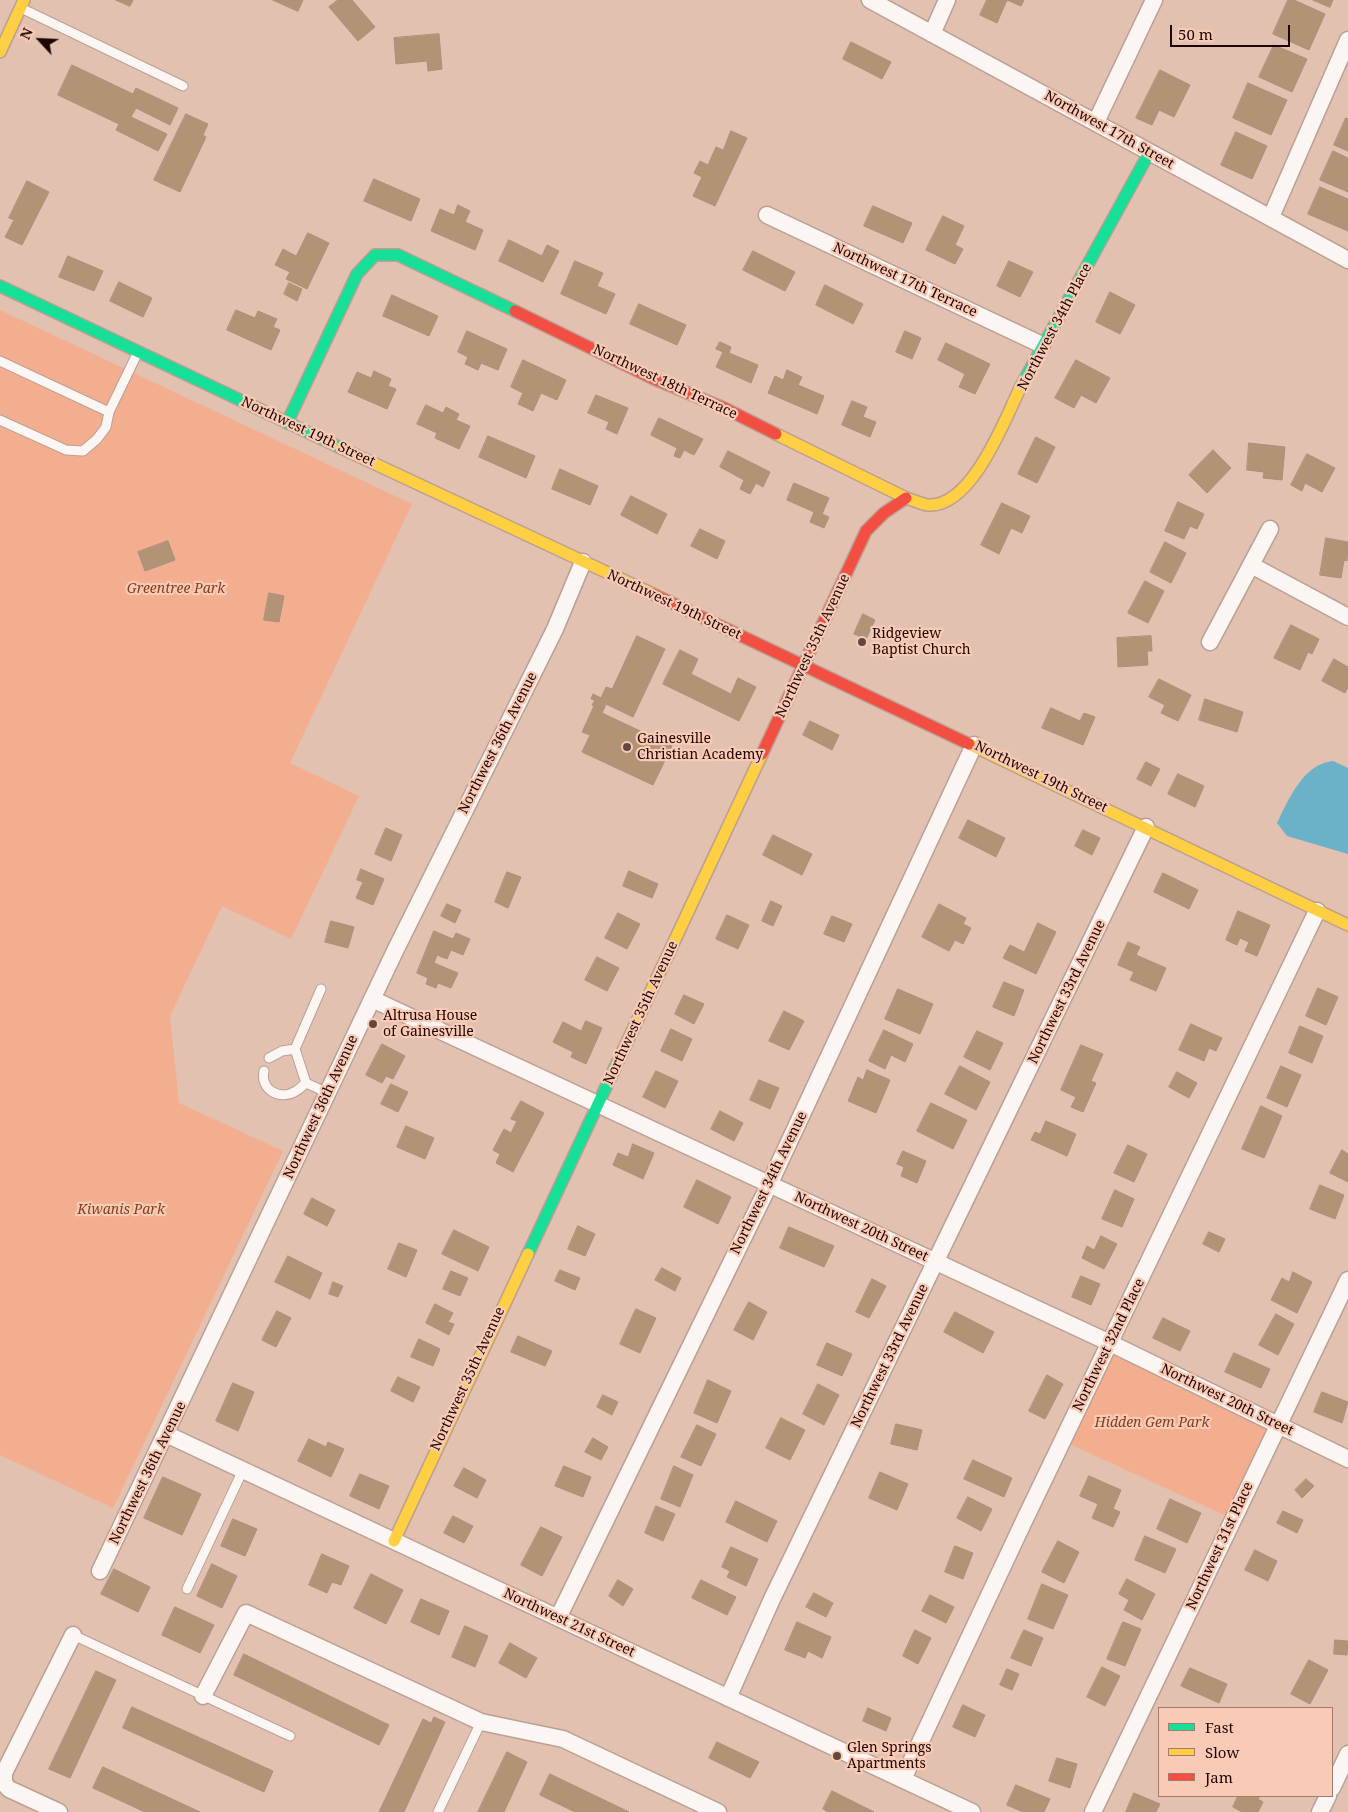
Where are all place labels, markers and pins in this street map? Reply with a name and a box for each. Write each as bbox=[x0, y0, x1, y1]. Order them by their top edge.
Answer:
place label: Ridgeview Baptist Church bbox=[872, 626, 971, 658]
marker: Ridgeview Baptist Church bbox=[856, 636, 868, 648]
place label: Gainesville Christian Academy bbox=[637, 731, 763, 764]
marker: Gainesville Christian Academy bbox=[621, 741, 633, 753]
place label: Altrusa House of Gainesville bbox=[383, 1008, 477, 1040]
marker: Altrusa House of Gainesville bbox=[367, 1018, 379, 1030]
place label: Glen Springs Apartments bbox=[847, 1740, 932, 1772]
marker: Glen Springs Apartments bbox=[831, 1750, 843, 1762]

